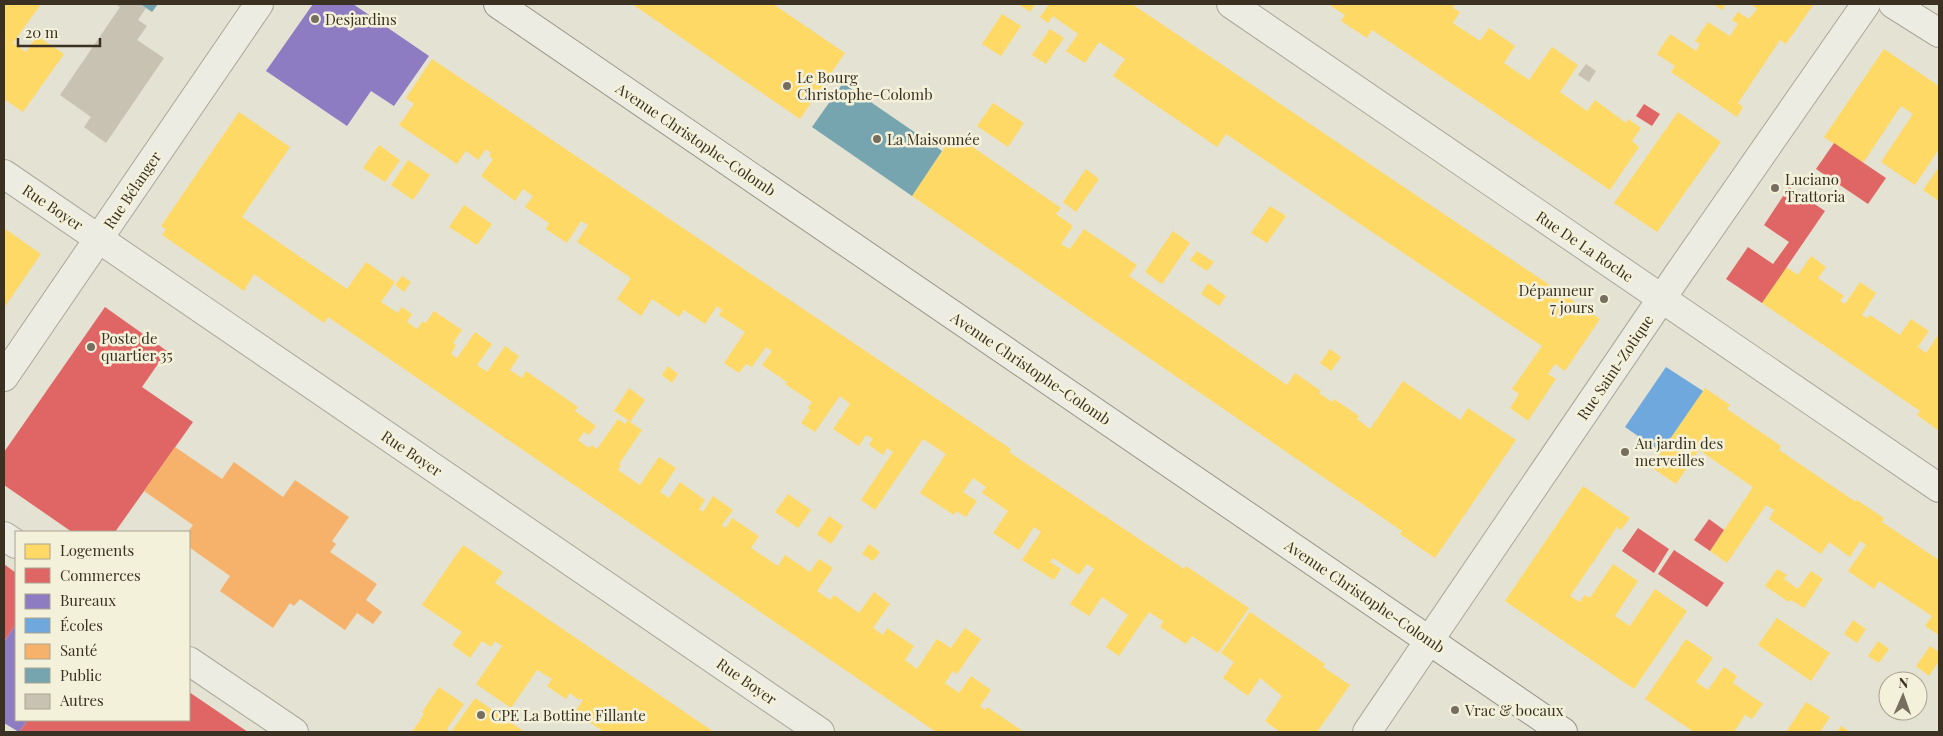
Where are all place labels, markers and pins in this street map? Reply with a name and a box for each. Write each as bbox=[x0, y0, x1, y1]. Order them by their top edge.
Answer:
place label: Desjardins bbox=[325, 9, 397, 29]
marker: Desjardins bbox=[309, 13, 321, 25]
place label: Le Bourg Christophe-Colomb bbox=[797, 67, 933, 104]
marker: Le Bourg Christophe-Colomb bbox=[781, 80, 793, 92]
place label: La Maisonnée bbox=[887, 129, 980, 149]
marker: La Maisonnée bbox=[871, 133, 883, 145]
place label: Luciano Trattoria bbox=[1785, 169, 1846, 206]
marker: Luciano Trattoria bbox=[1769, 182, 1781, 194]
place label: Dépanneur 7 jours bbox=[1518, 280, 1594, 317]
marker: Dépanneur 7 jours bbox=[1598, 293, 1610, 305]
place label: Poste de quartier 35 bbox=[101, 328, 173, 365]
marker: Poste de quartier 35 bbox=[85, 341, 97, 353]
place label: Au jardin des merveilles bbox=[1634, 433, 1723, 470]
marker: Au jardin des merveilles bbox=[1619, 446, 1631, 458]
place label: Vrac & bocaux bbox=[1464, 700, 1564, 720]
marker: Vrac & bocaux bbox=[1449, 704, 1461, 716]
place label: CPE La Bottine Fillante bbox=[491, 705, 646, 725]
marker: CPE La Bottine Fillante bbox=[475, 709, 487, 721]

